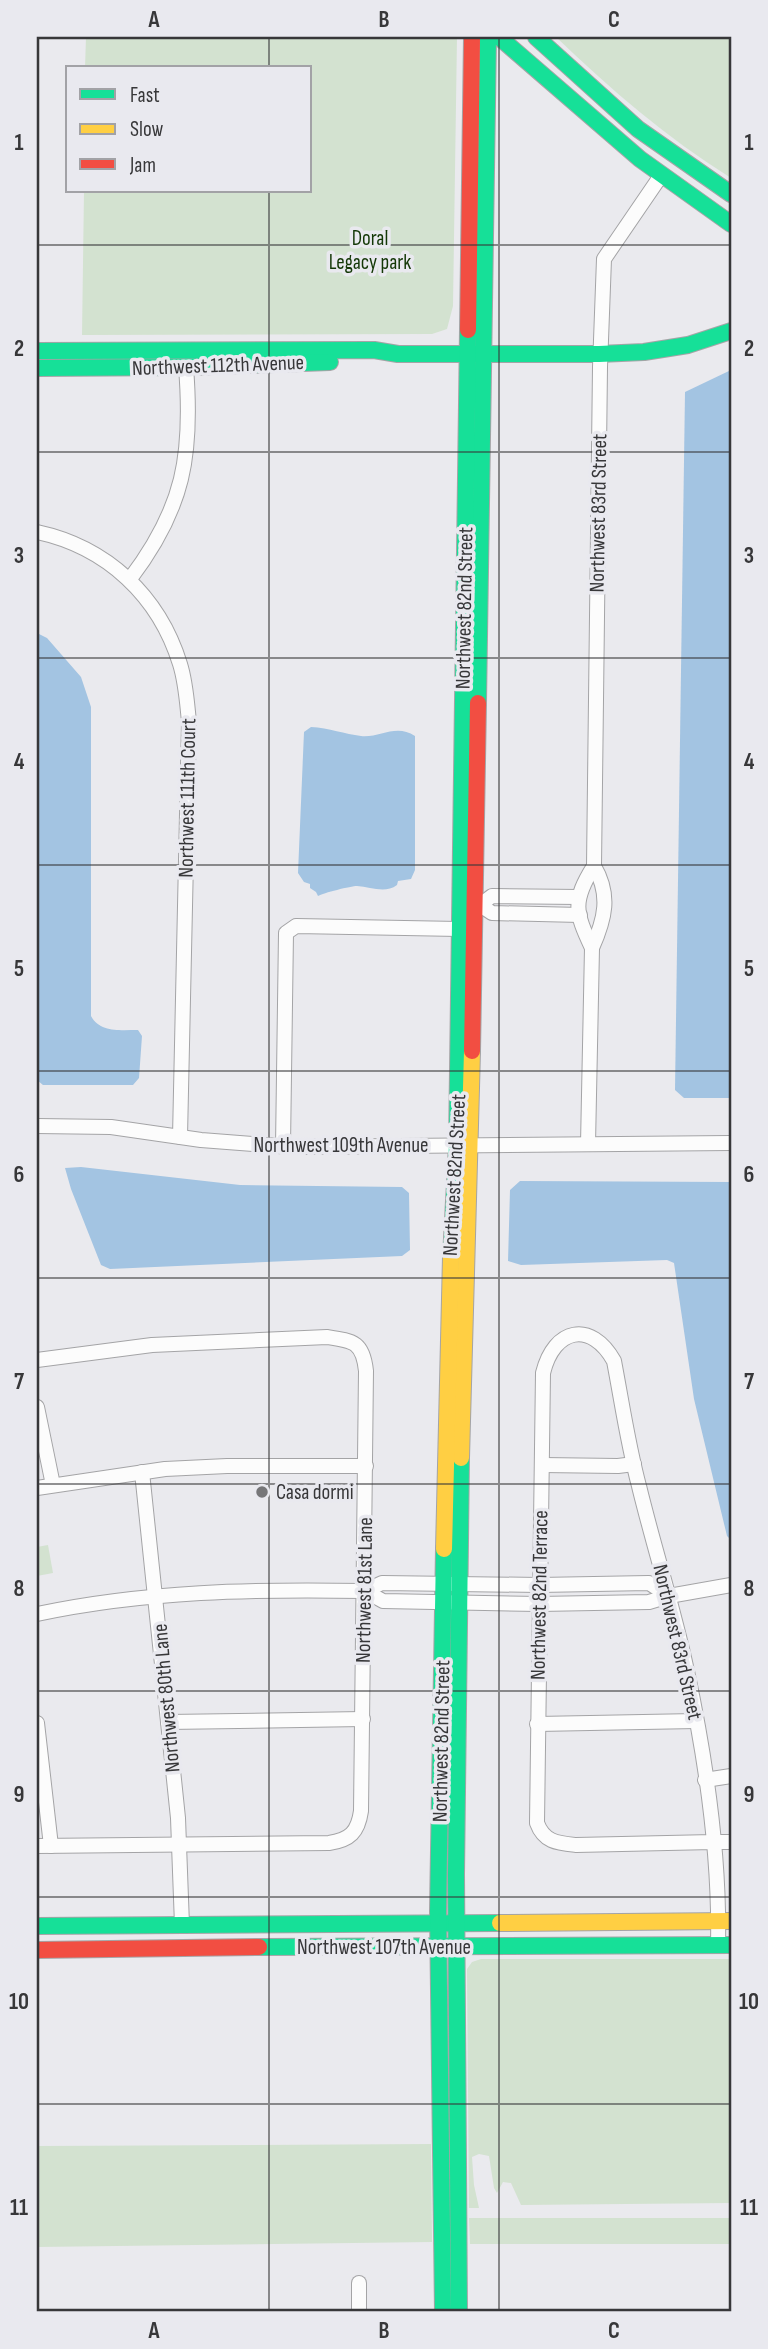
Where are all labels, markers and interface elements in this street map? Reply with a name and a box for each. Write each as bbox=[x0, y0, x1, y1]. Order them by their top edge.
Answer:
text: A bbox=[148, 6, 161, 34]
text: B bbox=[379, 6, 390, 34]
text: C bbox=[608, 6, 620, 34]
legend bbox=[66, 66, 312, 192]
text: Fast bbox=[130, 83, 160, 108]
text: Slow bbox=[130, 117, 164, 142]
text: 1 bbox=[14, 129, 24, 157]
text: 1 bbox=[744, 129, 754, 157]
text: Jam bbox=[129, 153, 156, 178]
park label: Doral Legacy park bbox=[329, 226, 411, 275]
text: 2 bbox=[14, 335, 24, 363]
text: 2 bbox=[744, 335, 754, 363]
street label: Northwest 112th Avenue bbox=[132, 350, 304, 381]
street label: Northwest 83rd Street bbox=[585, 433, 612, 593]
street label: Northwest 82nd Street bbox=[451, 527, 478, 689]
text: 3 bbox=[14, 542, 24, 570]
text: 3 bbox=[744, 542, 754, 570]
street label: Northwest 111th Court bbox=[174, 718, 201, 878]
text: 4 bbox=[14, 748, 25, 776]
text: 4 bbox=[744, 748, 755, 776]
text: 5 bbox=[14, 955, 24, 983]
text: 5 bbox=[744, 955, 754, 983]
street label: Northwest 82nd Street bbox=[438, 1093, 471, 1257]
street label: Northwest 109th Avenue bbox=[254, 1133, 428, 1158]
text: 6 bbox=[14, 1161, 24, 1189]
text: 6 bbox=[744, 1161, 754, 1189]
text: 7 bbox=[14, 1368, 24, 1396]
text: 7 bbox=[744, 1368, 754, 1396]
place label: Casa dormi bbox=[276, 1480, 354, 1505]
marker: Casa dormi bbox=[254, 1484, 270, 1500]
street label: Northwest 82nd Terrace bbox=[526, 1510, 553, 1680]
street label: Northwest 81st Lane bbox=[351, 1517, 378, 1663]
street label: Northwest 83rd Street bbox=[647, 1562, 708, 1722]
text: 8 bbox=[14, 1575, 25, 1603]
text: 8 bbox=[744, 1575, 755, 1603]
street label: Northwest 80th Lane bbox=[148, 1623, 185, 1773]
street label: Northwest 82nd Street bbox=[428, 1660, 455, 1822]
text: 9 bbox=[14, 1781, 24, 1809]
text: 9 bbox=[744, 1781, 754, 1809]
street label: Northwest 107th Avenue bbox=[297, 1935, 471, 1960]
text: 10 bbox=[9, 1988, 29, 2016]
text: 10 bbox=[739, 1988, 759, 2016]
text: 11 bbox=[10, 2194, 28, 2222]
text: 11 bbox=[740, 2194, 758, 2222]
text: A bbox=[148, 2317, 161, 2345]
text: B bbox=[379, 2317, 390, 2345]
text: C bbox=[608, 2317, 620, 2345]

